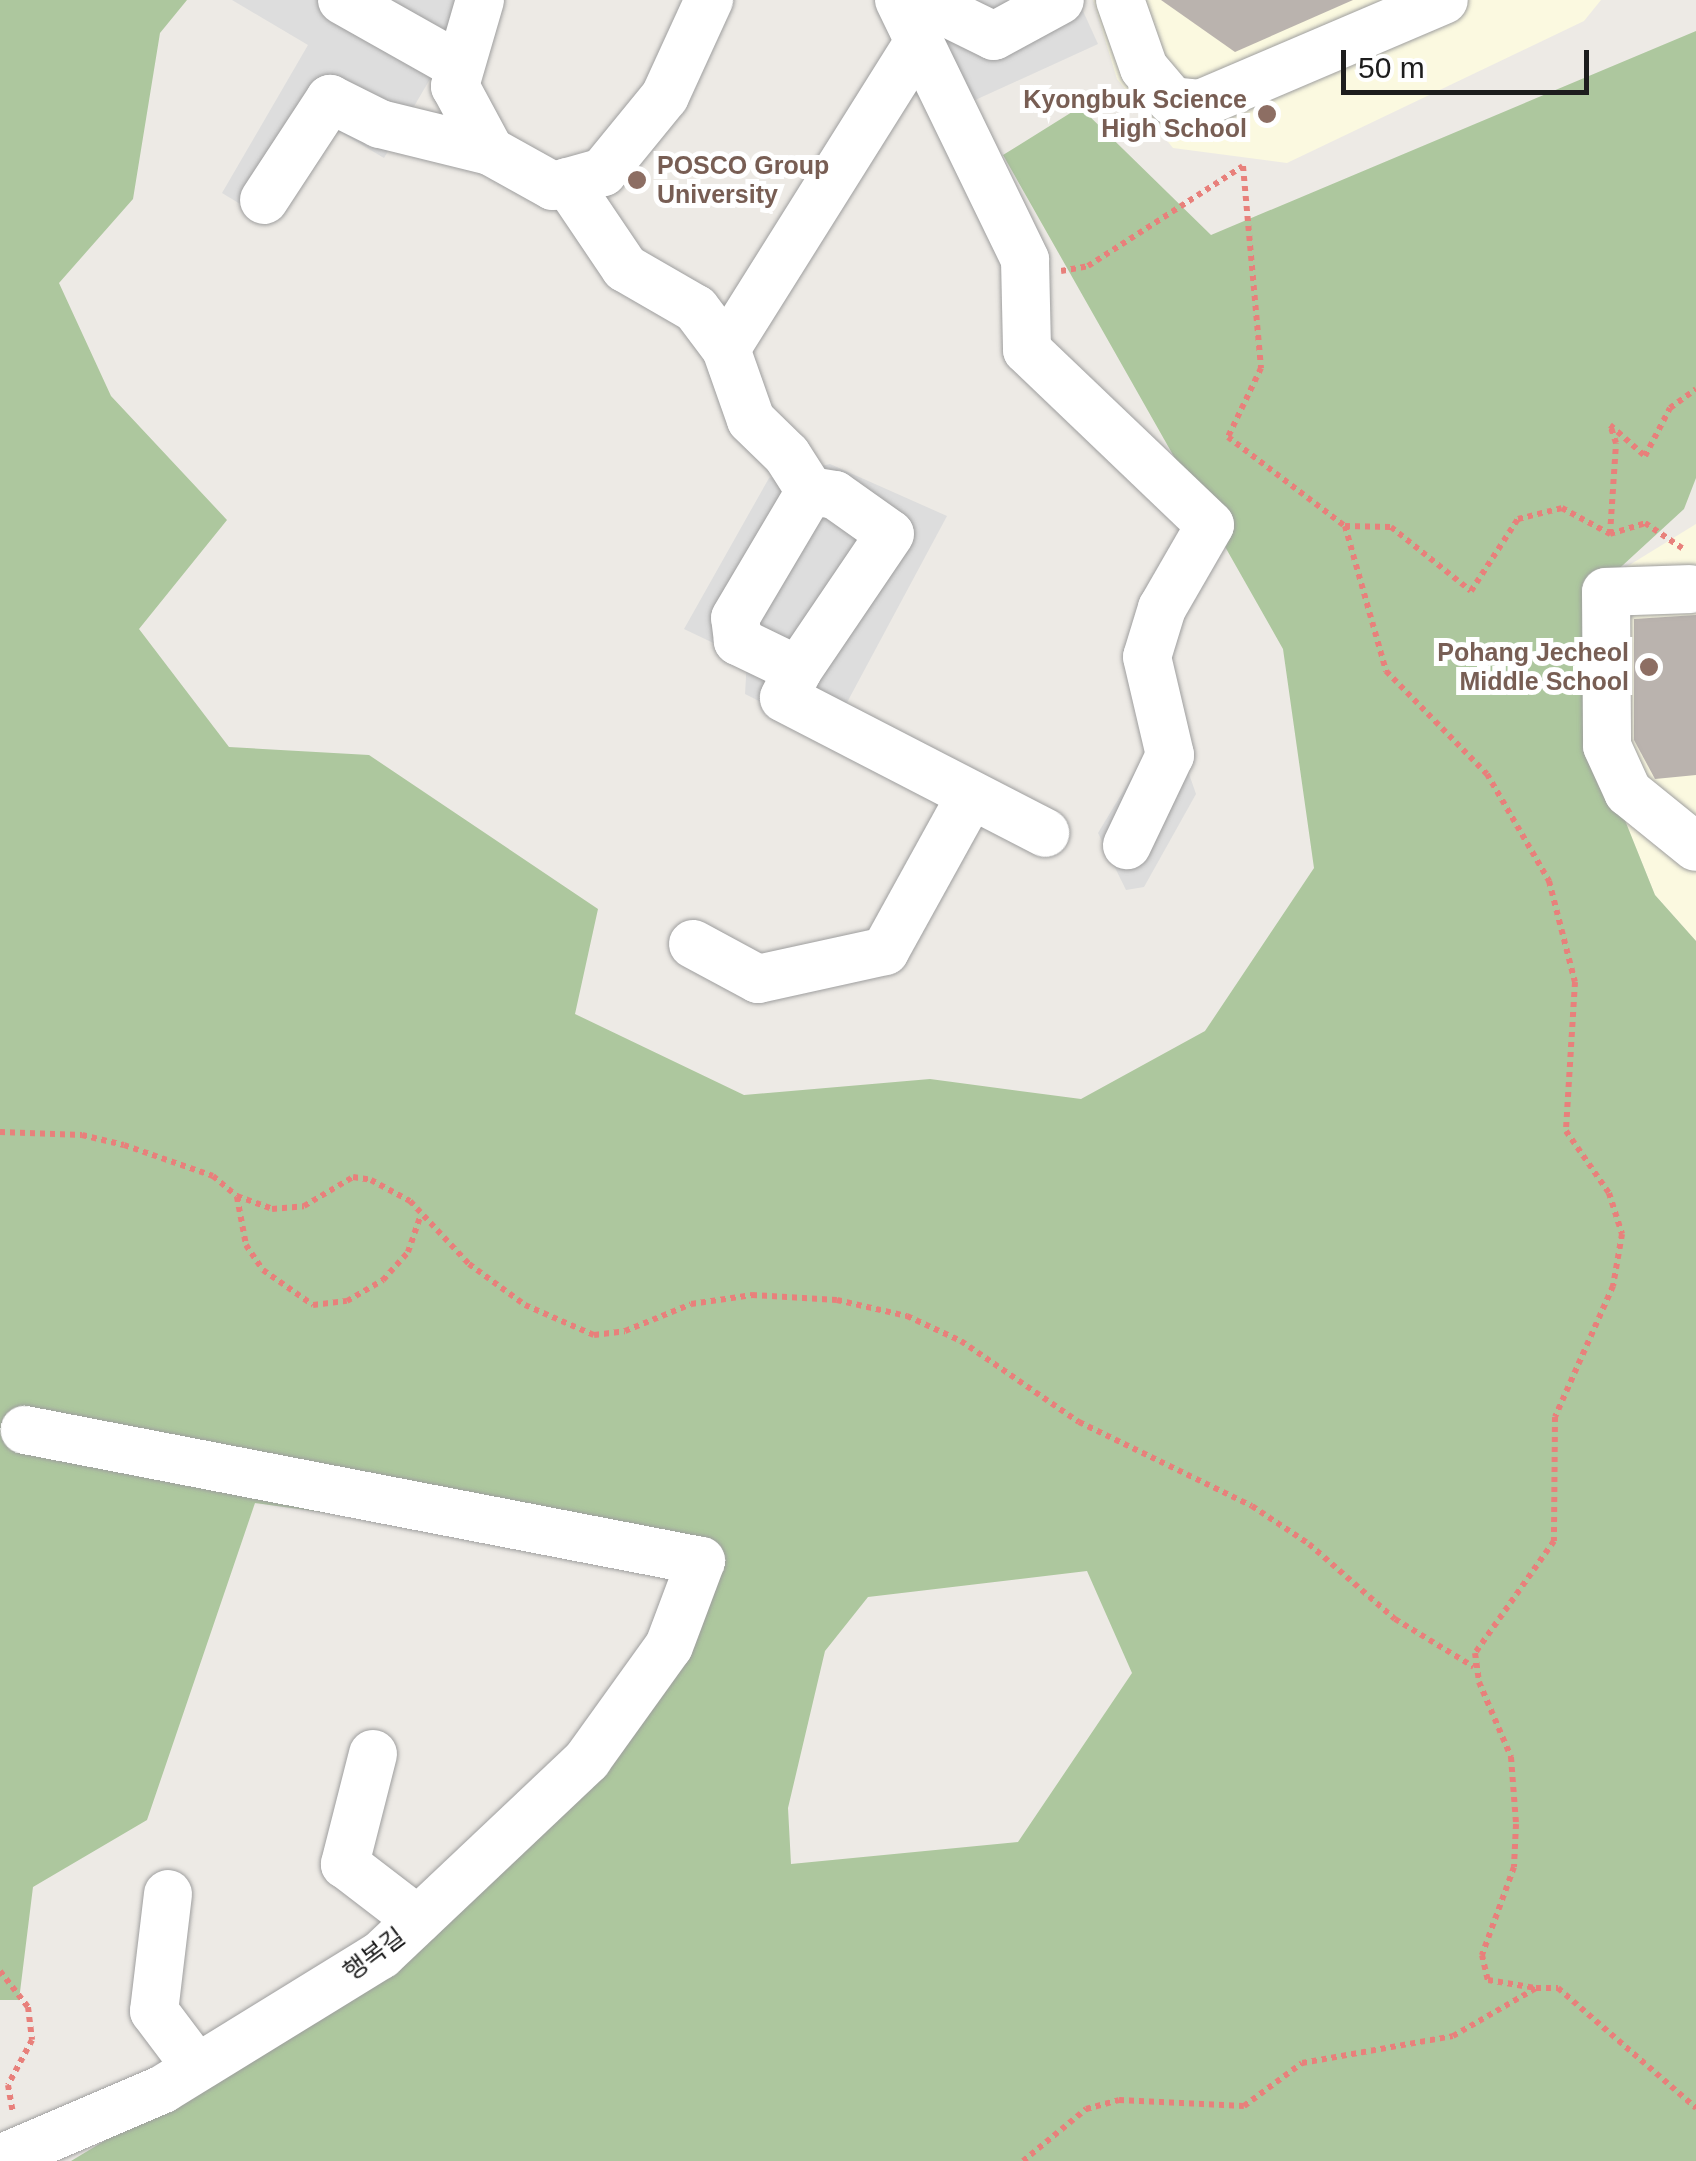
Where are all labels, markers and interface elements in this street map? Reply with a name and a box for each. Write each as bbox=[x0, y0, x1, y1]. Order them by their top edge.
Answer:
scale bar bbox=[1346, 30, 1594, 92]
text: 50 m bbox=[1358, 51, 1425, 84]
place label: Kyongbuk Science High School bbox=[1023, 85, 1247, 144]
marker: Kyongbuk Science High School bbox=[1256, 103, 1278, 125]
place label: POSCO Group University bbox=[657, 151, 829, 210]
marker: POSCO Group University bbox=[626, 169, 648, 191]
place label: Pohang Jecheol Middle School bbox=[1437, 638, 1629, 697]
marker: Pohang Jecheol Middle School bbox=[1638, 656, 1660, 678]
street label: 행복길 bbox=[337, 1921, 411, 1987]

